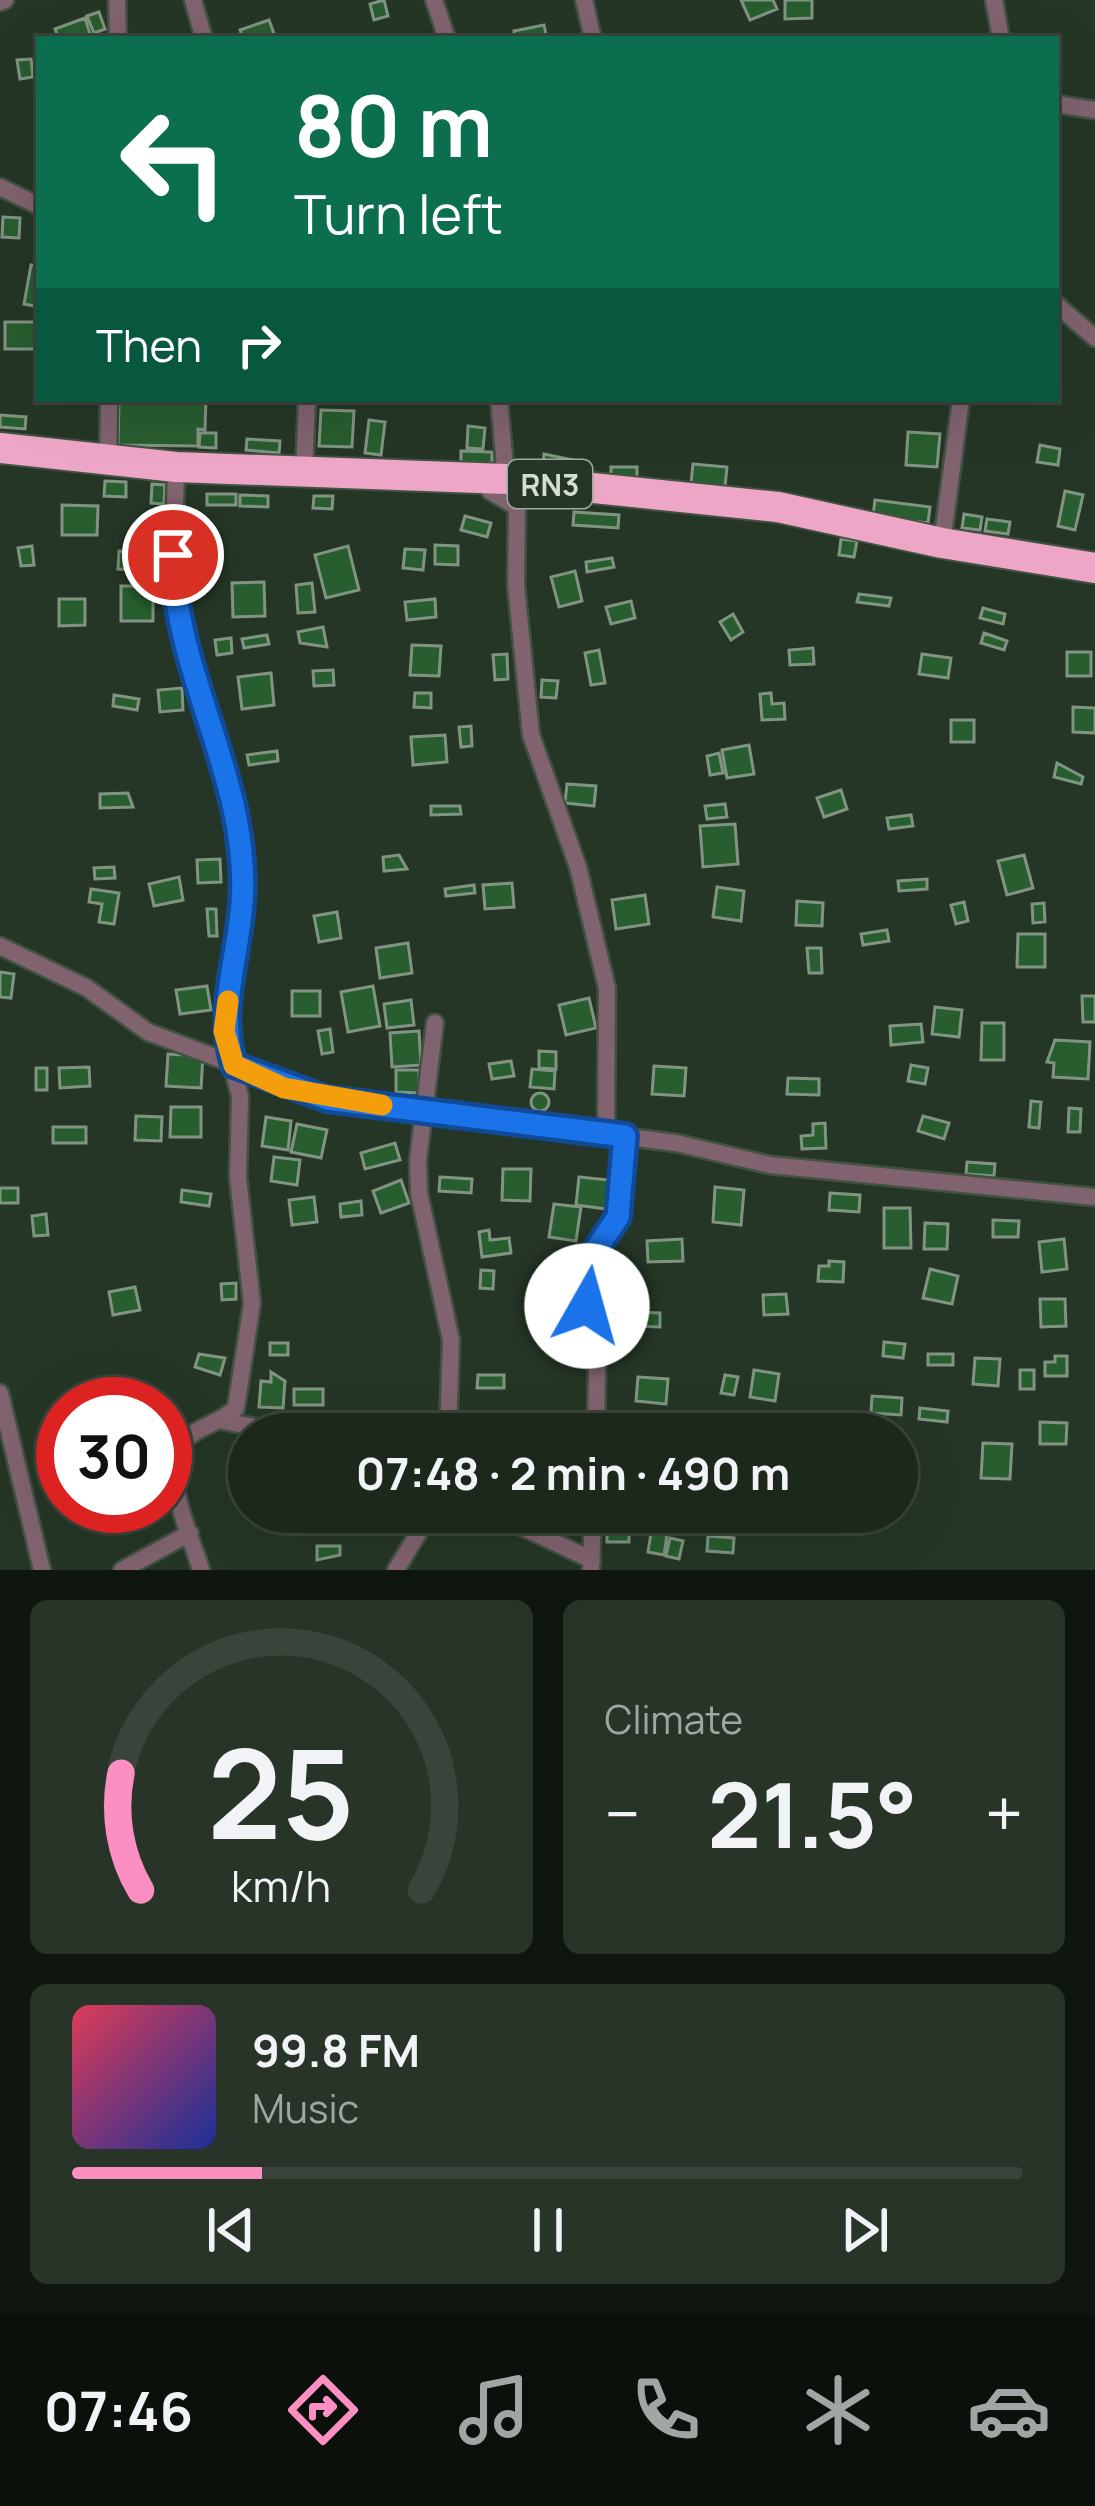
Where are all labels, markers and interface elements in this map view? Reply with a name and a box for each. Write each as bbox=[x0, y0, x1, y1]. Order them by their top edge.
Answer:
text: 80 m bbox=[294, 67, 493, 182]
icon: left bbox=[96, 84, 252, 240]
text: Turn left bbox=[294, 176, 503, 250]
icon: right bbox=[226, 312, 292, 378]
text: Then bbox=[96, 314, 202, 376]
road number: RN3 bbox=[508, 460, 592, 508]
pin bbox=[122, 504, 224, 606]
icon: arrive bbox=[140, 522, 206, 588]
position arrow bbox=[524, 1243, 650, 1369]
speed limit sign: 30 bbox=[36, 1377, 192, 1533]
text: 07:48 · 2 min · 490 m bbox=[356, 1442, 790, 1504]
text: Climate bbox=[605, 1692, 743, 1746]
text: 25 bbox=[208, 1706, 355, 1876]
text: 21.5° bbox=[708, 1752, 918, 1875]
text: − bbox=[605, 1768, 640, 1858]
text: + bbox=[985, 1768, 1023, 1858]
text: km/h bbox=[231, 1856, 331, 1915]
text: 99.8 FM bbox=[252, 2019, 420, 2081]
text: Music bbox=[252, 2081, 359, 2135]
icon: previous bbox=[198, 2197, 264, 2263]
icon: pause bbox=[515, 2197, 581, 2263]
icon: next bbox=[832, 2197, 898, 2263]
icon: directions bbox=[281, 2368, 365, 2452]
icon: music bbox=[452, 2368, 536, 2452]
icon: phone bbox=[624, 2368, 708, 2452]
icon: climate bbox=[796, 2368, 880, 2452]
icon: car bbox=[967, 2368, 1051, 2452]
text: 07:46 bbox=[44, 2373, 193, 2447]

